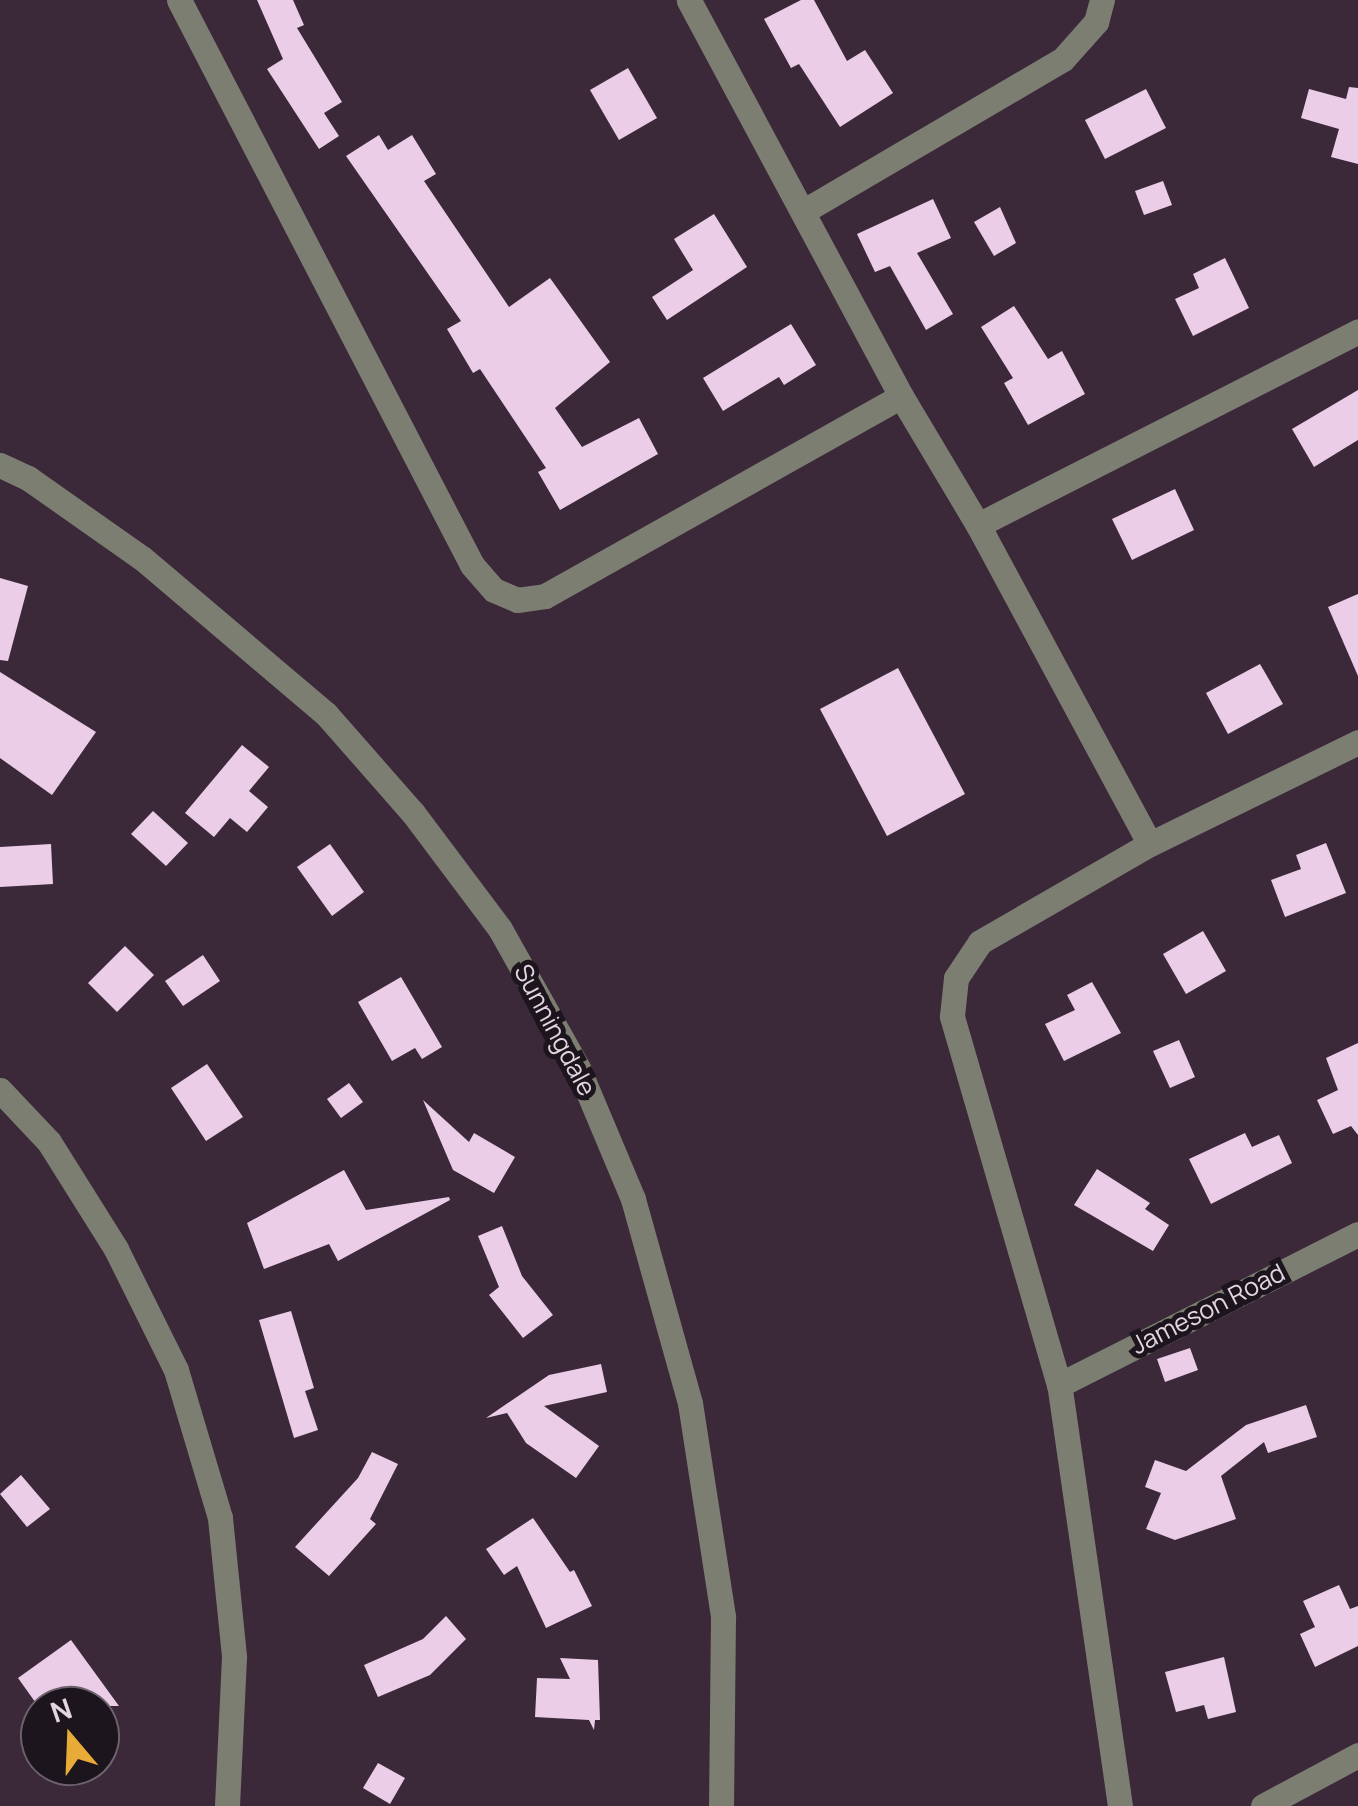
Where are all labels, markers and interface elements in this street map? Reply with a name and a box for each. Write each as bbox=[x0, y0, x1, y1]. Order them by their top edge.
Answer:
street label: Sunningdale bbox=[508, 959, 602, 1101]
street label: Jameson Road bbox=[1126, 1257, 1290, 1361]
north arrow bbox=[20, 1686, 120, 1786]
text: N bbox=[45, 1688, 77, 1731]

